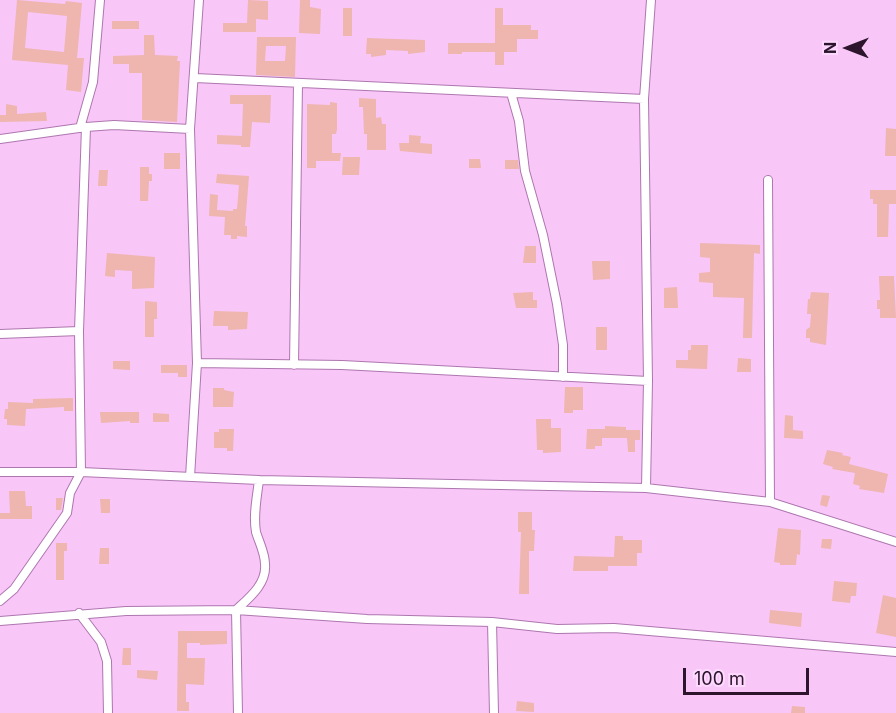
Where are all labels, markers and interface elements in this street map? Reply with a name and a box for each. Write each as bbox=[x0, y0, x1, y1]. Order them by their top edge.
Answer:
north arrow bbox=[818, 18, 878, 78]
text: N bbox=[820, 42, 840, 54]
scale bar bbox=[686, 656, 812, 694]
text: 100 m bbox=[694, 668, 745, 689]

